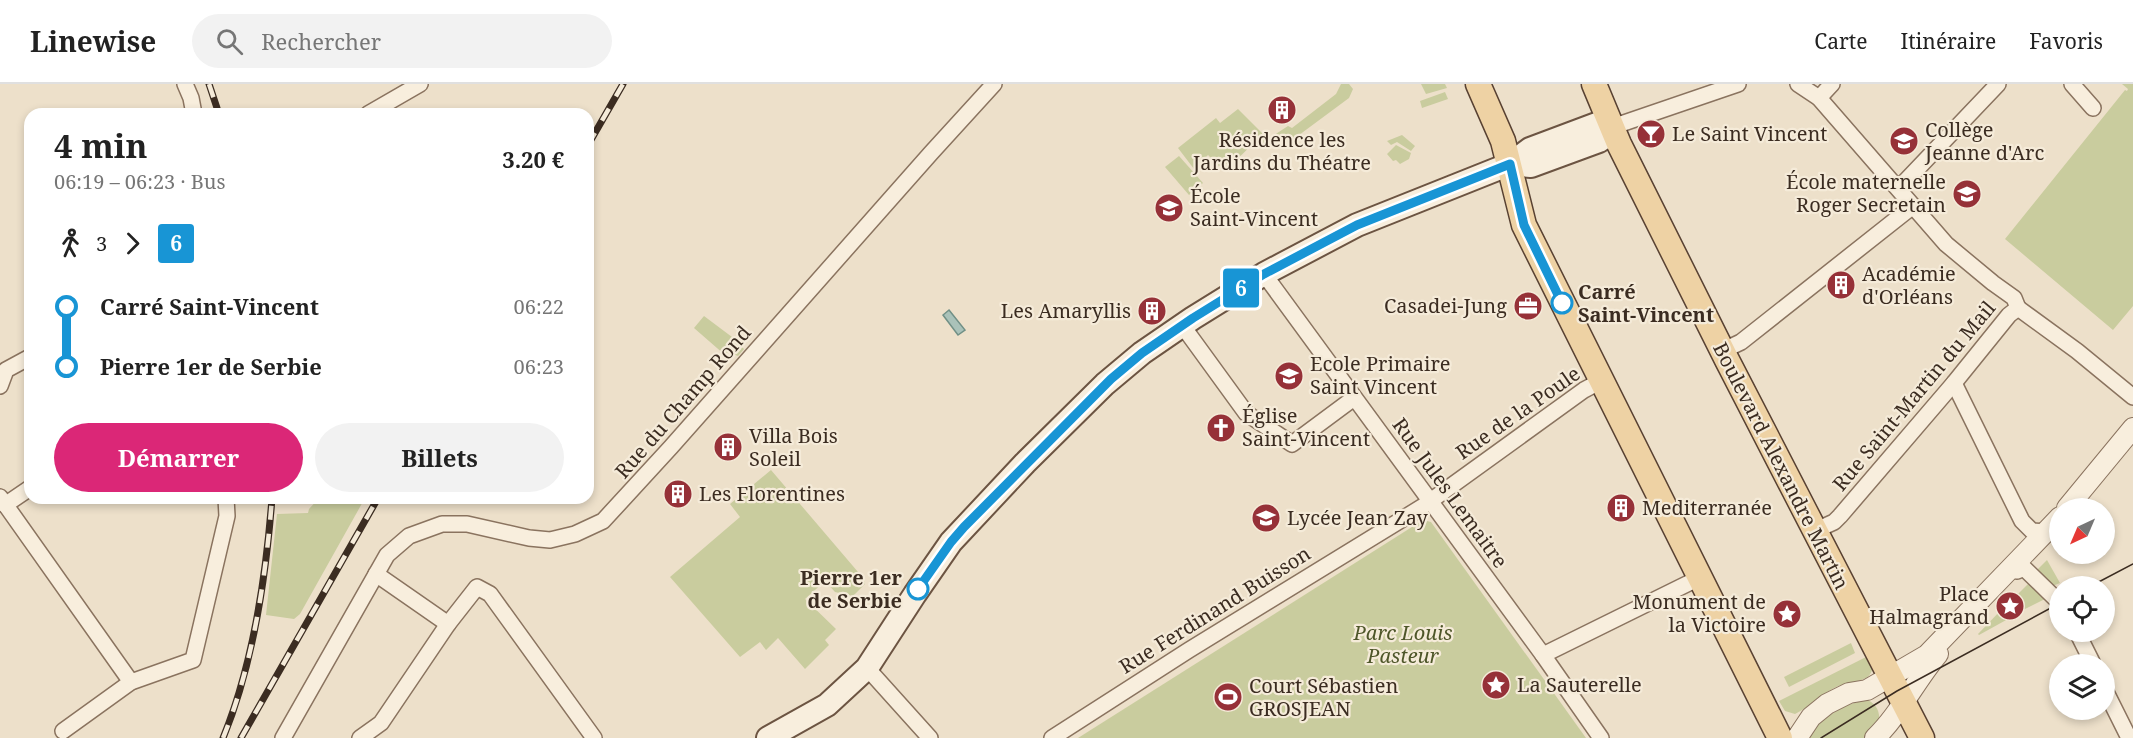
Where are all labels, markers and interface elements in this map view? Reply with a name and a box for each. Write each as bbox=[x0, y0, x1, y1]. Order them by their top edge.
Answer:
search box bbox=[192, 14, 612, 68]
text: Linewise bbox=[30, 22, 156, 60]
icon: search bbox=[213, 25, 246, 58]
text: Rechercher bbox=[261, 26, 381, 56]
text: Carte bbox=[1814, 27, 1868, 55]
text: Itinéraire bbox=[1901, 27, 1996, 55]
text: Favoris bbox=[2029, 27, 2103, 55]
building icon: Résidence les Jardins du Théatre bbox=[1266, 94, 1298, 126]
place label: Collège Jeanne d'Arc bbox=[1924, 116, 2044, 166]
bar icon: Le Saint Vincent bbox=[1635, 118, 1667, 150]
place label: Le Saint Vincent bbox=[1672, 120, 1827, 147]
text: 4 min bbox=[54, 123, 147, 168]
school or university icon: Collège Jeanne d'Arc bbox=[1888, 125, 1920, 157]
place label: Résidence les Jardins du Théatre bbox=[1192, 126, 1371, 176]
text: 3.20 € bbox=[502, 144, 564, 174]
text: 06:19 – 06:23 · Bus bbox=[54, 168, 225, 195]
place label: École maternelle Roger Secretain bbox=[1786, 168, 1946, 218]
school or university icon: École maternelle Roger Secretain bbox=[1951, 178, 1983, 210]
place label: École Saint-Vincent bbox=[1190, 182, 1318, 232]
school or university icon: École Saint-Vincent bbox=[1153, 192, 1185, 224]
icon: walk bbox=[54, 227, 87, 260]
icon: forward bbox=[116, 227, 149, 260]
text: 6 bbox=[170, 229, 182, 257]
text: 3 bbox=[96, 230, 107, 257]
place label: Académie d'Orléans bbox=[1862, 260, 1956, 310]
line badge: 6 bbox=[1222, 268, 1260, 308]
building icon: Académie d'Orléans bbox=[1825, 269, 1857, 301]
text: 6 bbox=[1235, 274, 1247, 302]
place label: Carré Saint-Vincent bbox=[1578, 278, 1714, 328]
office icon: Casadei-Jung bbox=[1512, 290, 1544, 322]
text: Carré Saint-Vincent bbox=[100, 291, 319, 321]
place label: Casadei-Jung bbox=[1384, 292, 1507, 319]
marker: Carré Saint-Vincent bbox=[1551, 292, 1573, 314]
text: 06:22 bbox=[514, 293, 564, 320]
building icon: Les Amaryllis bbox=[1136, 295, 1168, 327]
street label: Rue Saint-Martin du Mail bbox=[1826, 295, 2001, 496]
place label: Les Amaryllis bbox=[1001, 297, 1131, 324]
street label: Rue du Champ Rond bbox=[609, 319, 757, 484]
street label: Boulevard Alexandre Martin bbox=[1707, 338, 1856, 594]
place label: Ecole Primaire Saint Vincent bbox=[1310, 350, 1451, 400]
text: Pierre 1er de Serbie bbox=[100, 351, 322, 381]
text: 06:23 bbox=[514, 353, 564, 380]
school or university icon: Ecole Primaire Saint Vincent bbox=[1273, 360, 1305, 392]
street label: Rue de la Poule bbox=[1450, 360, 1585, 465]
place label: Église Saint-Vincent bbox=[1242, 402, 1370, 452]
church icon: Église Saint-Vincent bbox=[1205, 412, 1237, 444]
street label: Rue Jules Lemaitre bbox=[1387, 412, 1514, 573]
place label: Villa Bois Soleil bbox=[749, 422, 838, 472]
button: Démarrer bbox=[54, 423, 303, 492]
button: Billets bbox=[315, 423, 564, 492]
building icon: Villa Bois Soleil bbox=[712, 431, 744, 463]
building icon: Les Florentines bbox=[662, 478, 694, 510]
place label: Les Florentines bbox=[699, 480, 845, 507]
building icon: Mediterranée bbox=[1605, 492, 1637, 524]
place label: Mediterranée bbox=[1642, 494, 1772, 521]
north arrow bbox=[2049, 498, 2115, 564]
map controls bbox=[2049, 498, 2115, 720]
school or university icon: Lycée Jean Zay bbox=[1250, 502, 1282, 534]
place label: Lycée Jean Zay bbox=[1287, 504, 1429, 531]
street label: Rue Ferdinand Buisson bbox=[1114, 540, 1316, 680]
place label: Pierre 1er de Serbie bbox=[800, 564, 903, 614]
button: locate bbox=[2049, 576, 2115, 642]
marker: Pierre 1er de Serbie bbox=[907, 578, 929, 600]
place label: Place Halmagrand bbox=[1869, 580, 1989, 630]
place label: Monument de la Victoire bbox=[1632, 588, 1766, 638]
place icon: Place Halmagrand bbox=[1994, 590, 2026, 622]
place icon: Monument de la Victoire bbox=[1771, 598, 1803, 630]
park label: Parc Louis Pasteur bbox=[1352, 619, 1453, 669]
button: layers bbox=[2049, 654, 2115, 720]
place icon: La Sauterelle bbox=[1480, 669, 1512, 701]
place label: La Sauterelle bbox=[1517, 671, 1642, 698]
place label: Court Sébastien GROSJEAN bbox=[1249, 672, 1398, 722]
sports icon: Court Sébastien GROSJEAN bbox=[1212, 681, 1244, 713]

